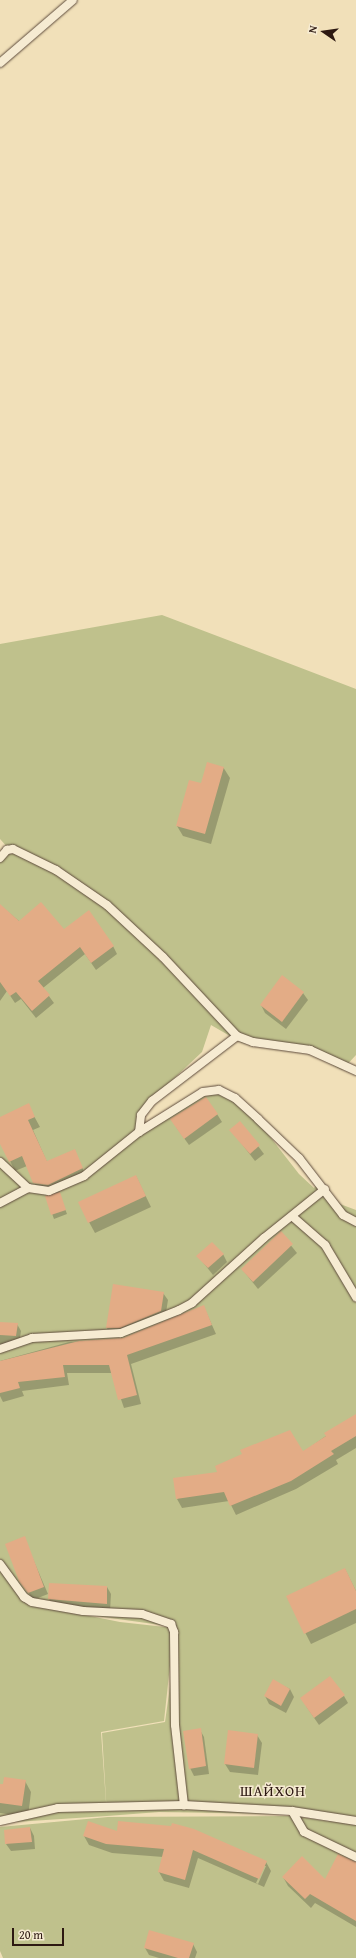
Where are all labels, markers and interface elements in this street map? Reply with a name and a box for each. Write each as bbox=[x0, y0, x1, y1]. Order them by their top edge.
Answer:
north arrow bbox=[304, 12, 344, 52]
text: N bbox=[304, 24, 321, 35]
district label: ШАЙХОН bbox=[240, 1782, 306, 1800]
scale bar bbox=[14, 1920, 66, 1946]
text: 20 m bbox=[19, 1926, 43, 1943]

